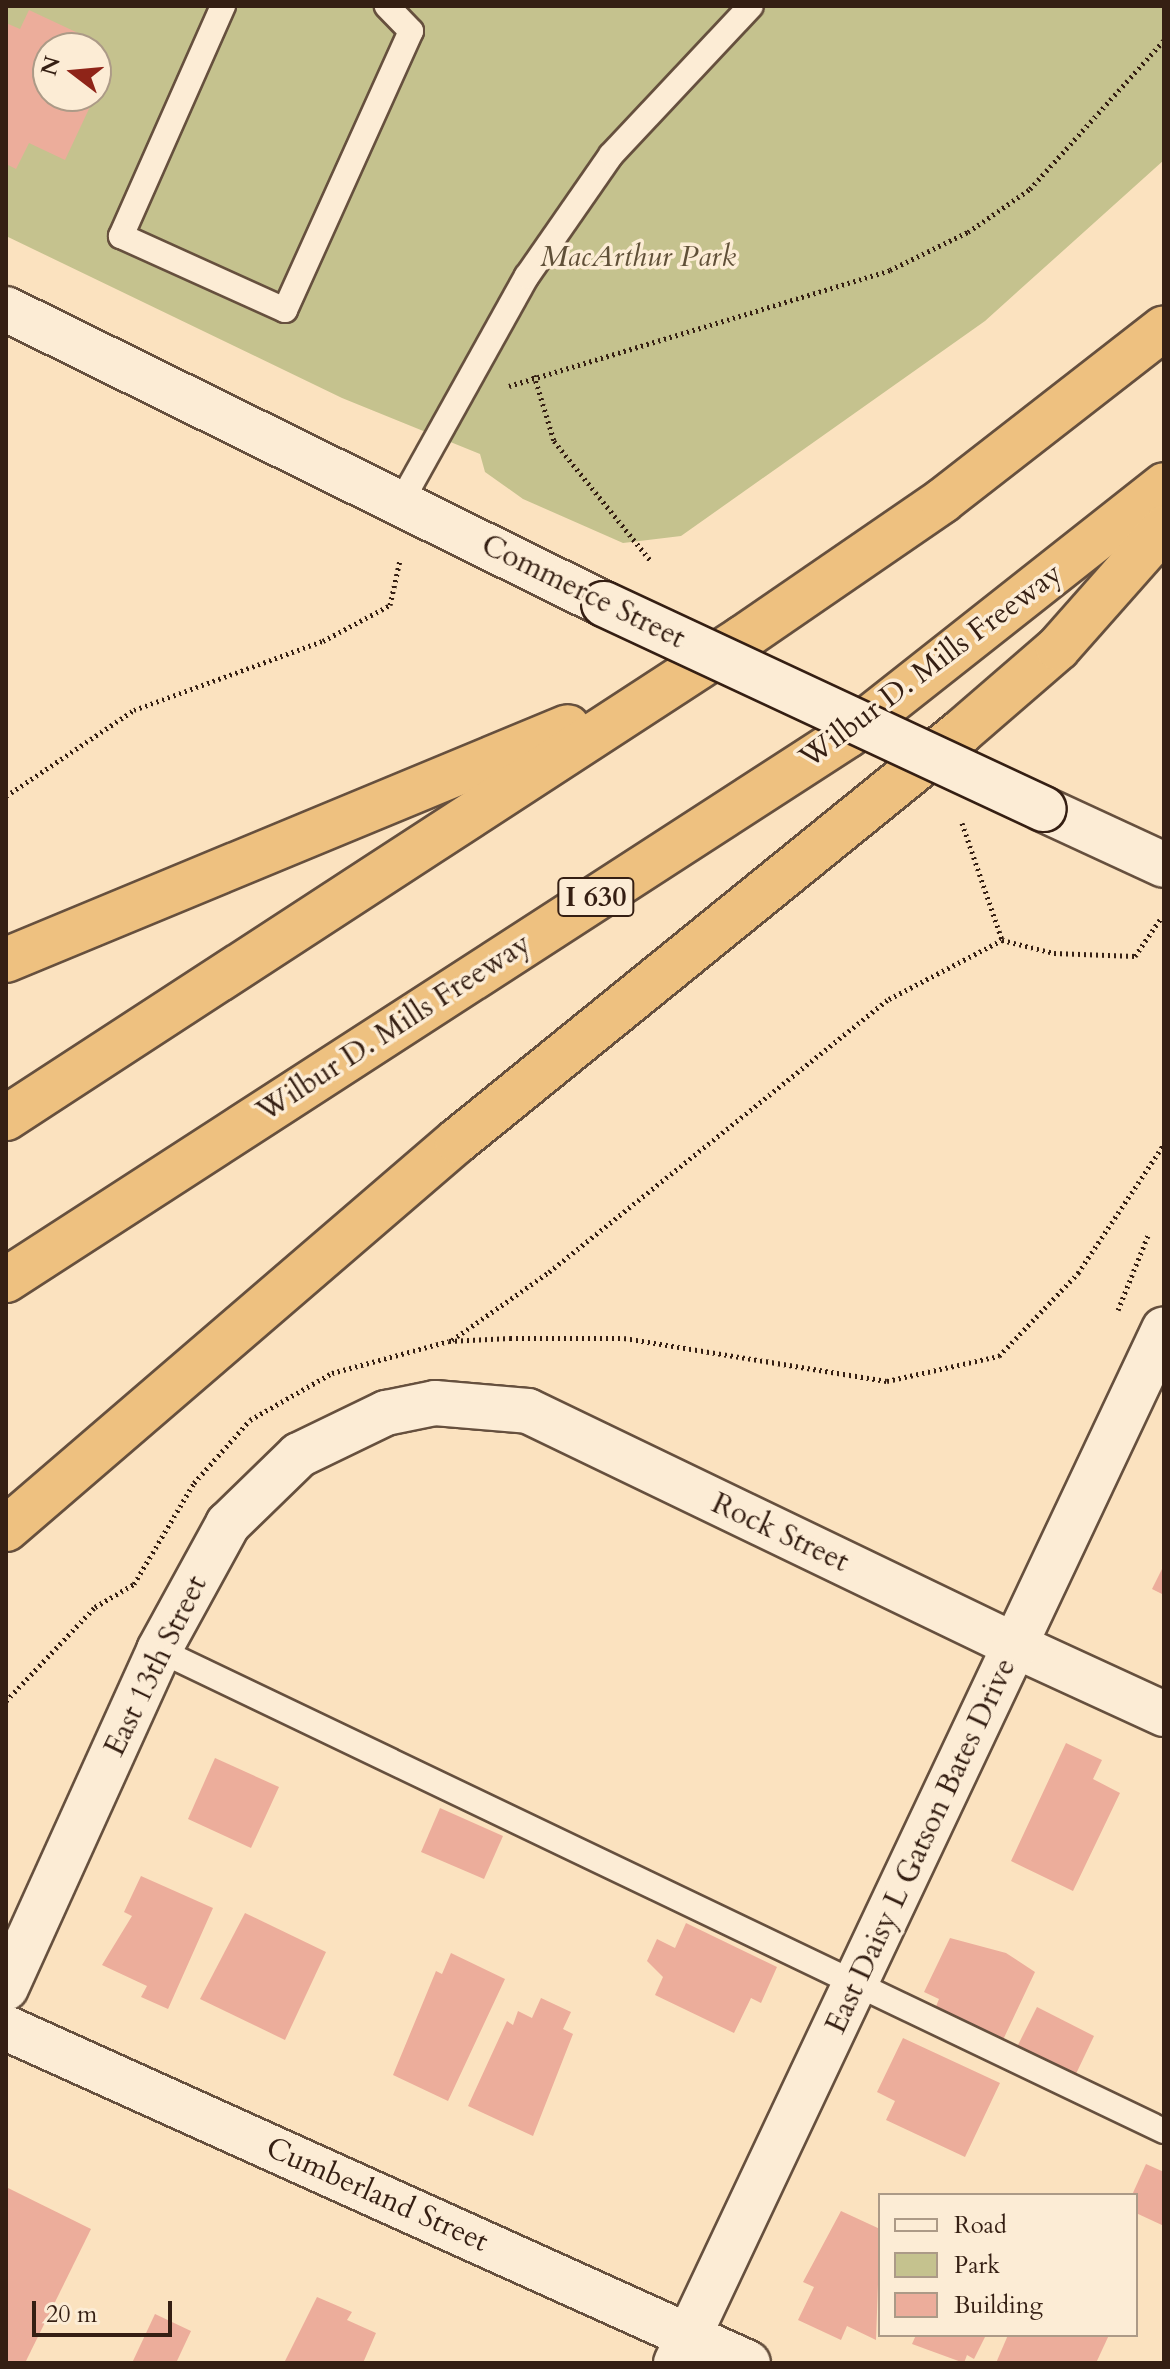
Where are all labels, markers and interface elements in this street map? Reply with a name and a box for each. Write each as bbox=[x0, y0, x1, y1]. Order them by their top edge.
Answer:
north arrow bbox=[32, 32, 112, 112]
text: N bbox=[34, 53, 68, 79]
park label: MacArthur Park bbox=[540, 239, 736, 275]
street label: Commerce Street bbox=[475, 527, 691, 657]
street label: Wilbur D. Mills Freeway bbox=[793, 556, 1069, 776]
road number: I 630 bbox=[556, 873, 636, 921]
street label: Wilbur D. Mills Freeway bbox=[250, 926, 538, 1130]
street label: Rock Street bbox=[706, 1486, 854, 1580]
street label: East 13th Street bbox=[97, 1570, 215, 1762]
street label: East Daisy L Gatson Bates Drive bbox=[818, 1653, 1024, 2039]
street label: Cumberland Street bbox=[260, 2130, 494, 2260]
legend bbox=[878, 2193, 1138, 2337]
text: Road bbox=[954, 2209, 1007, 2242]
text: Park bbox=[954, 2249, 1000, 2282]
scale bar bbox=[36, 2285, 176, 2335]
text: Building bbox=[954, 2289, 1043, 2322]
text: 20 m bbox=[46, 2298, 97, 2331]

